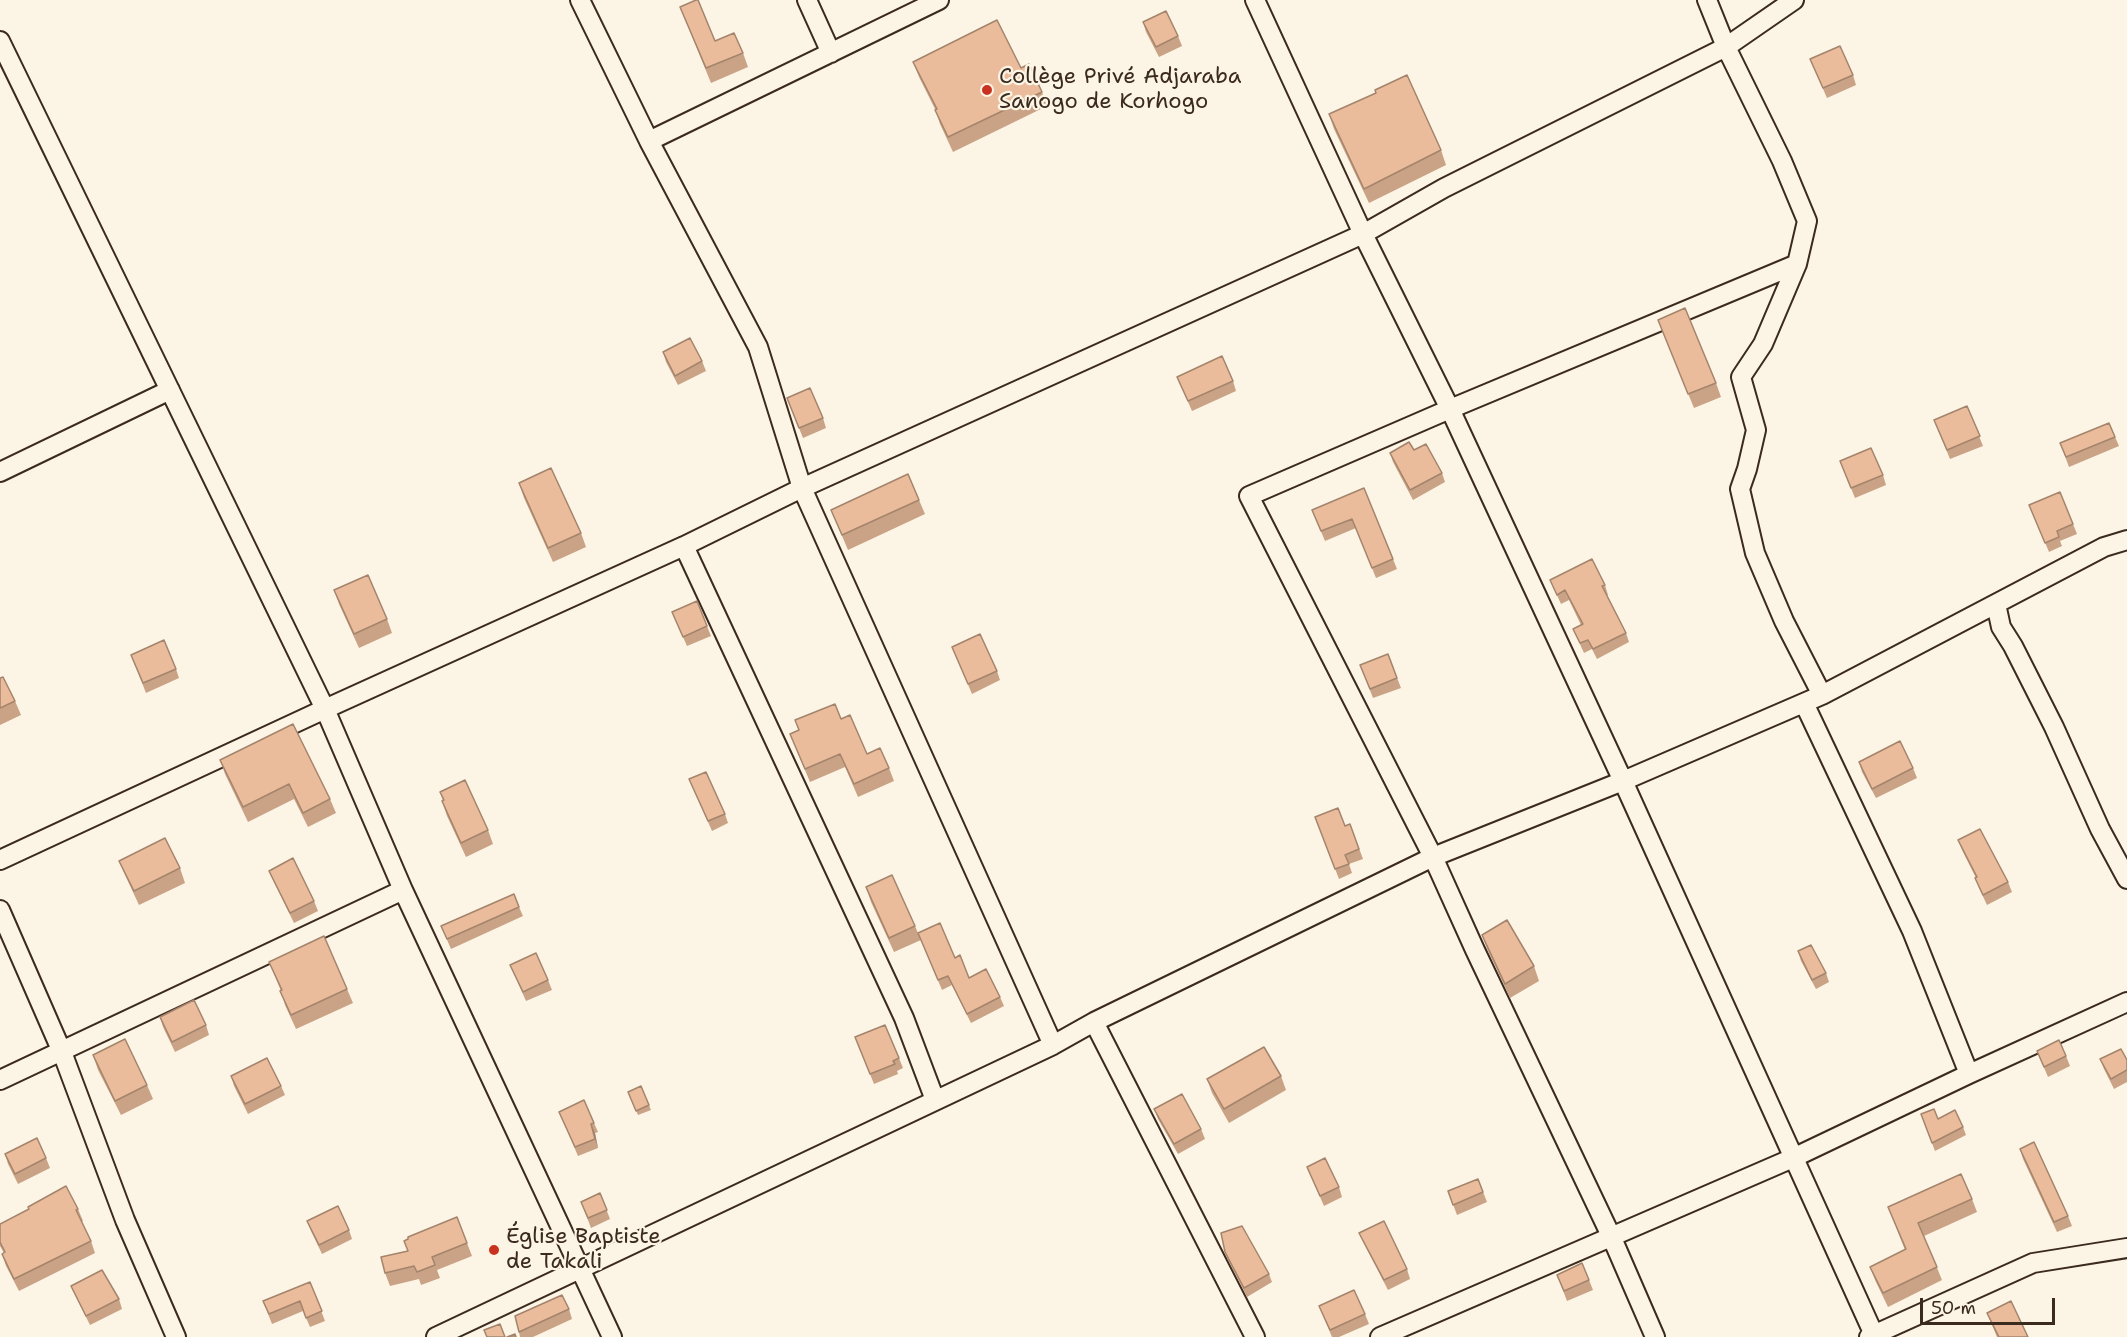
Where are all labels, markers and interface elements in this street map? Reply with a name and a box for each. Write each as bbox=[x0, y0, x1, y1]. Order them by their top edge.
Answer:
place label: Collège Privé Adjaraba Sanogo de Korhogo bbox=[999, 64, 1241, 116]
marker: Collège Privé Adjaraba Sanogo de Korhogo bbox=[980, 83, 994, 97]
place label: Église Baptiste de Takali bbox=[506, 1224, 661, 1276]
marker: Église Baptiste de Takali bbox=[487, 1243, 501, 1257]
scale bar bbox=[1923, 1286, 2058, 1324]
text: 50 m bbox=[1931, 1296, 1976, 1320]

